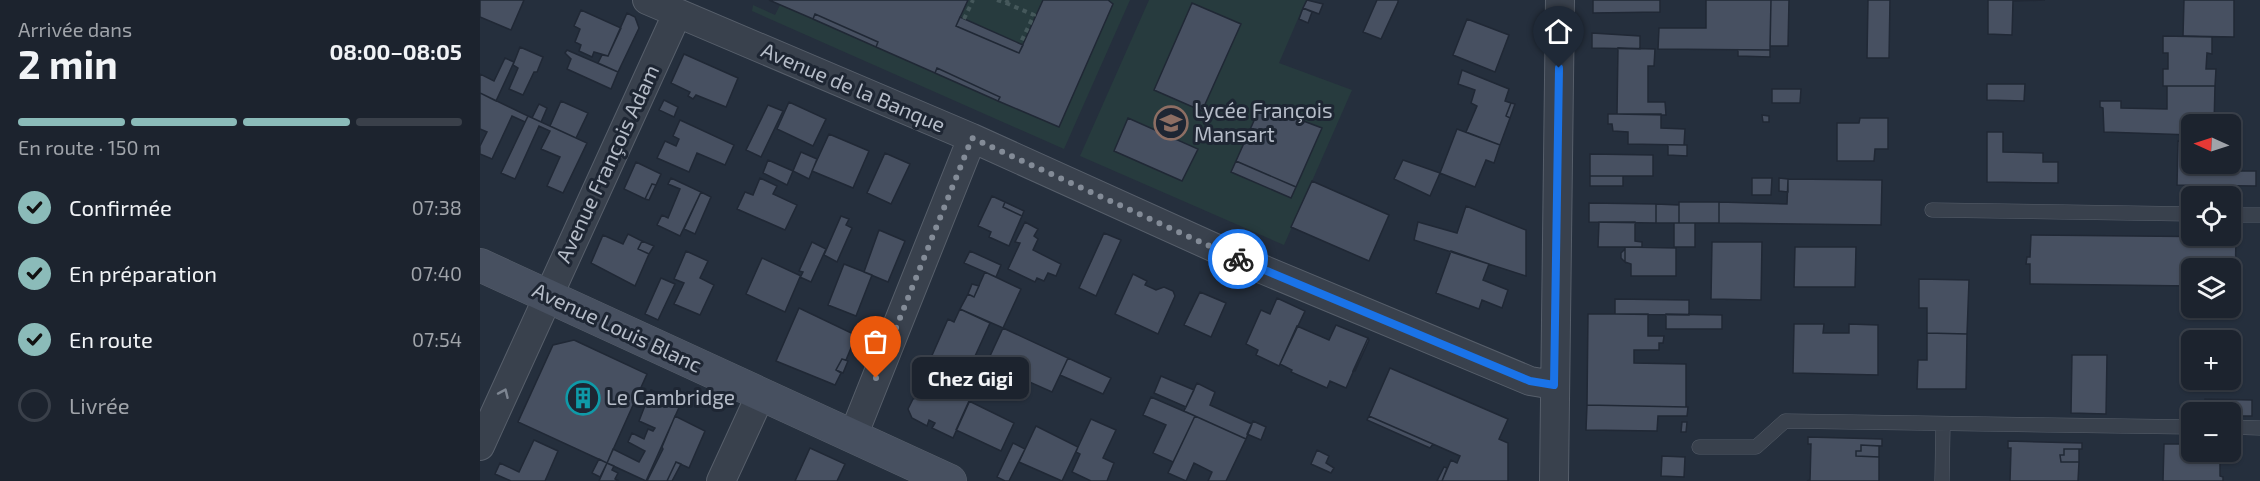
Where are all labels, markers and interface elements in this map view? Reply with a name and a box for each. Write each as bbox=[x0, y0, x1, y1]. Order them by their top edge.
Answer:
pin bbox=[1533, 6, 1584, 68]
icon: home bbox=[1542, 15, 1575, 48]
text: Arrivée dans bbox=[18, 17, 132, 41]
street label: Avenue de la Banque bbox=[758, 37, 949, 137]
text: 08:00–08:05 bbox=[329, 38, 462, 64]
text: 2 min bbox=[18, 40, 118, 87]
street label: Avenue François Adam bbox=[550, 61, 665, 267]
place label: Lycée François Mansart bbox=[1194, 97, 1333, 146]
school or university icon: Lycée François Mansart bbox=[1153, 105, 1189, 141]
north arrow bbox=[2181, 114, 2241, 174]
map controls bbox=[2181, 114, 2241, 462]
text: En route · 150 m bbox=[18, 135, 161, 159]
button: locate bbox=[2181, 186, 2241, 246]
icon: check bbox=[18, 191, 51, 224]
text: Confirmée bbox=[69, 194, 172, 220]
text: 07:38 bbox=[412, 195, 462, 219]
courier bbox=[1208, 229, 1268, 289]
icon: bike bbox=[1222, 243, 1255, 276]
icon: check bbox=[18, 257, 51, 290]
button: layers bbox=[2181, 258, 2241, 318]
text: En préparation bbox=[69, 260, 217, 286]
text: 07:40 bbox=[411, 261, 462, 285]
street label: Avenue Louis Blanc bbox=[529, 277, 706, 377]
pin bbox=[850, 316, 901, 378]
icon: check bbox=[18, 323, 51, 356]
icon: bag bbox=[859, 325, 892, 358]
text: En route bbox=[69, 326, 153, 352]
text: 07:54 bbox=[412, 327, 462, 351]
button: + bbox=[2181, 330, 2241, 390]
callout: Chez Gigi bbox=[912, 357, 1029, 399]
text: Chez Gigi bbox=[928, 366, 1013, 390]
building icon: Le Cambridge bbox=[565, 380, 601, 416]
place label: Le Cambridge bbox=[606, 384, 735, 409]
one-way arrow bbox=[497, 388, 509, 399]
text: Livrée bbox=[69, 392, 130, 418]
button: − bbox=[2181, 402, 2241, 462]

